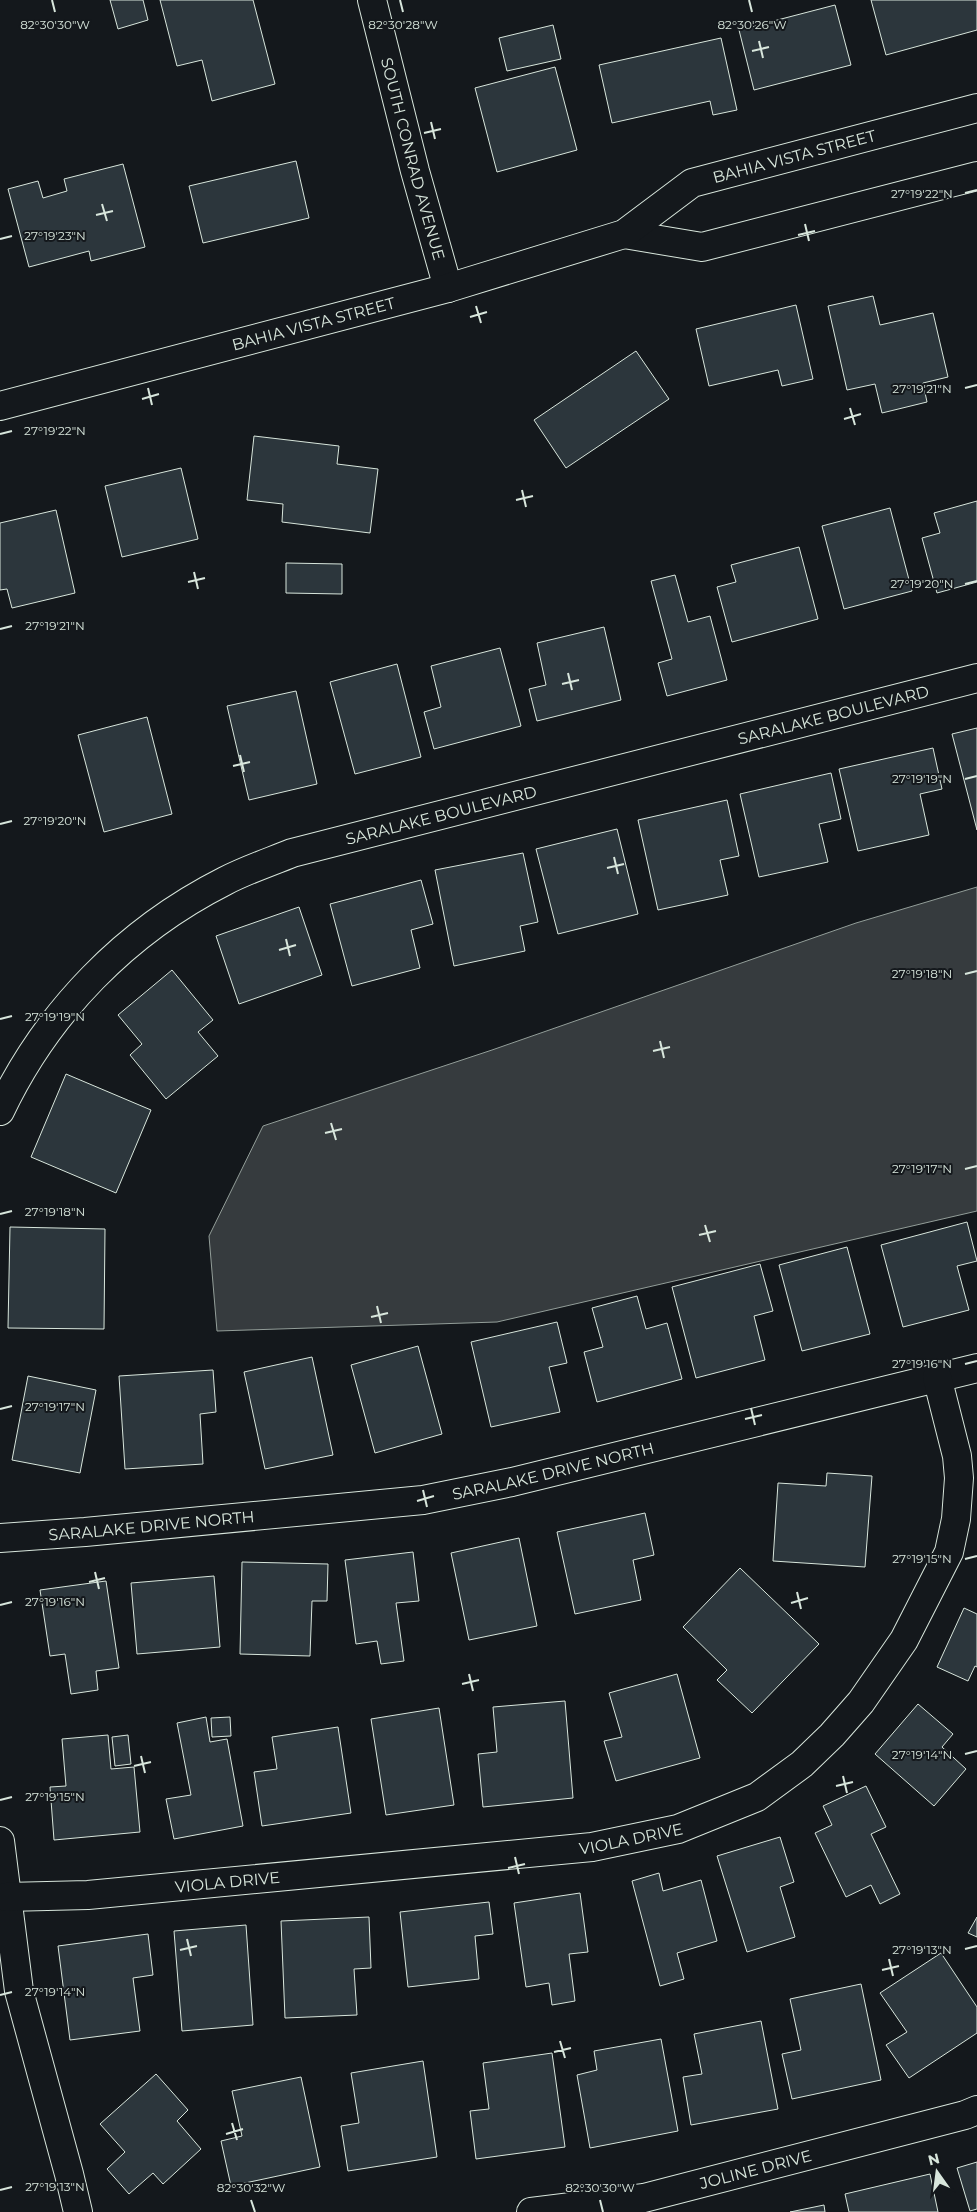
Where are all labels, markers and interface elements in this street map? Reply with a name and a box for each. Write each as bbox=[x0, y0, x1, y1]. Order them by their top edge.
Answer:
text: 82°30'30"W bbox=[20, 17, 90, 32]
text: 82°30'28"W bbox=[368, 17, 438, 32]
text: 82°30'26"W bbox=[717, 17, 787, 32]
street label: SOUTH CONRAD AVENUE bbox=[377, 55, 449, 262]
street label: BAHIA VISTA STREET bbox=[711, 125, 879, 187]
text: 27°19'22"N bbox=[891, 186, 953, 201]
text: 27°19'23"N bbox=[24, 228, 86, 243]
street label: BAHIA VISTA STREET bbox=[230, 293, 398, 354]
text: 27°19'21"N bbox=[892, 381, 952, 396]
text: 27°19'22"N bbox=[24, 423, 86, 438]
text: 27°19'20"N bbox=[891, 576, 953, 591]
text: 27°19'21"N bbox=[25, 618, 85, 633]
street label: SARALAKE BOULEVARD bbox=[736, 681, 931, 748]
text: 27°19'19"N bbox=[892, 771, 952, 786]
street label: SARALAKE BOULEVARD bbox=[343, 781, 539, 848]
text: 27°19'20"N bbox=[24, 813, 86, 828]
text: 27°19'18"N bbox=[892, 966, 952, 981]
text: 27°19'19"N bbox=[25, 1009, 85, 1024]
text: 27°19'17"N bbox=[892, 1161, 952, 1176]
text: 27°19'18"N bbox=[25, 1204, 85, 1219]
text: 27°19'16"N bbox=[892, 1356, 952, 1371]
text: 27°19'17"N bbox=[25, 1399, 85, 1414]
street label: SARALAKE DRIVE NORTH bbox=[450, 1438, 656, 1503]
street label: SARALAKE DRIVE NORTH bbox=[48, 1506, 255, 1544]
text: 27°19'15"N bbox=[892, 1551, 952, 1566]
text: 27°19'16"N bbox=[25, 1594, 85, 1609]
text: 27°19'14"N bbox=[892, 1747, 952, 1762]
text: 27°19'15"N bbox=[25, 1789, 85, 1804]
street label: VIOLA DRIVE bbox=[578, 1819, 684, 1858]
street label: VIOLA DRIVE bbox=[174, 1867, 281, 1896]
text: 27°19'13"N bbox=[892, 1942, 952, 1957]
text: 27°19'14"N bbox=[25, 1984, 85, 1999]
street label: JOLINE DRIVE bbox=[697, 2146, 813, 2193]
north arrow bbox=[912, 2147, 962, 2197]
text: N bbox=[926, 2149, 942, 2169]
text: 27°19'13"N bbox=[25, 2179, 85, 2194]
text: 82°30'32"W bbox=[217, 2180, 285, 2195]
text: 82°30'30"W bbox=[565, 2180, 635, 2195]

